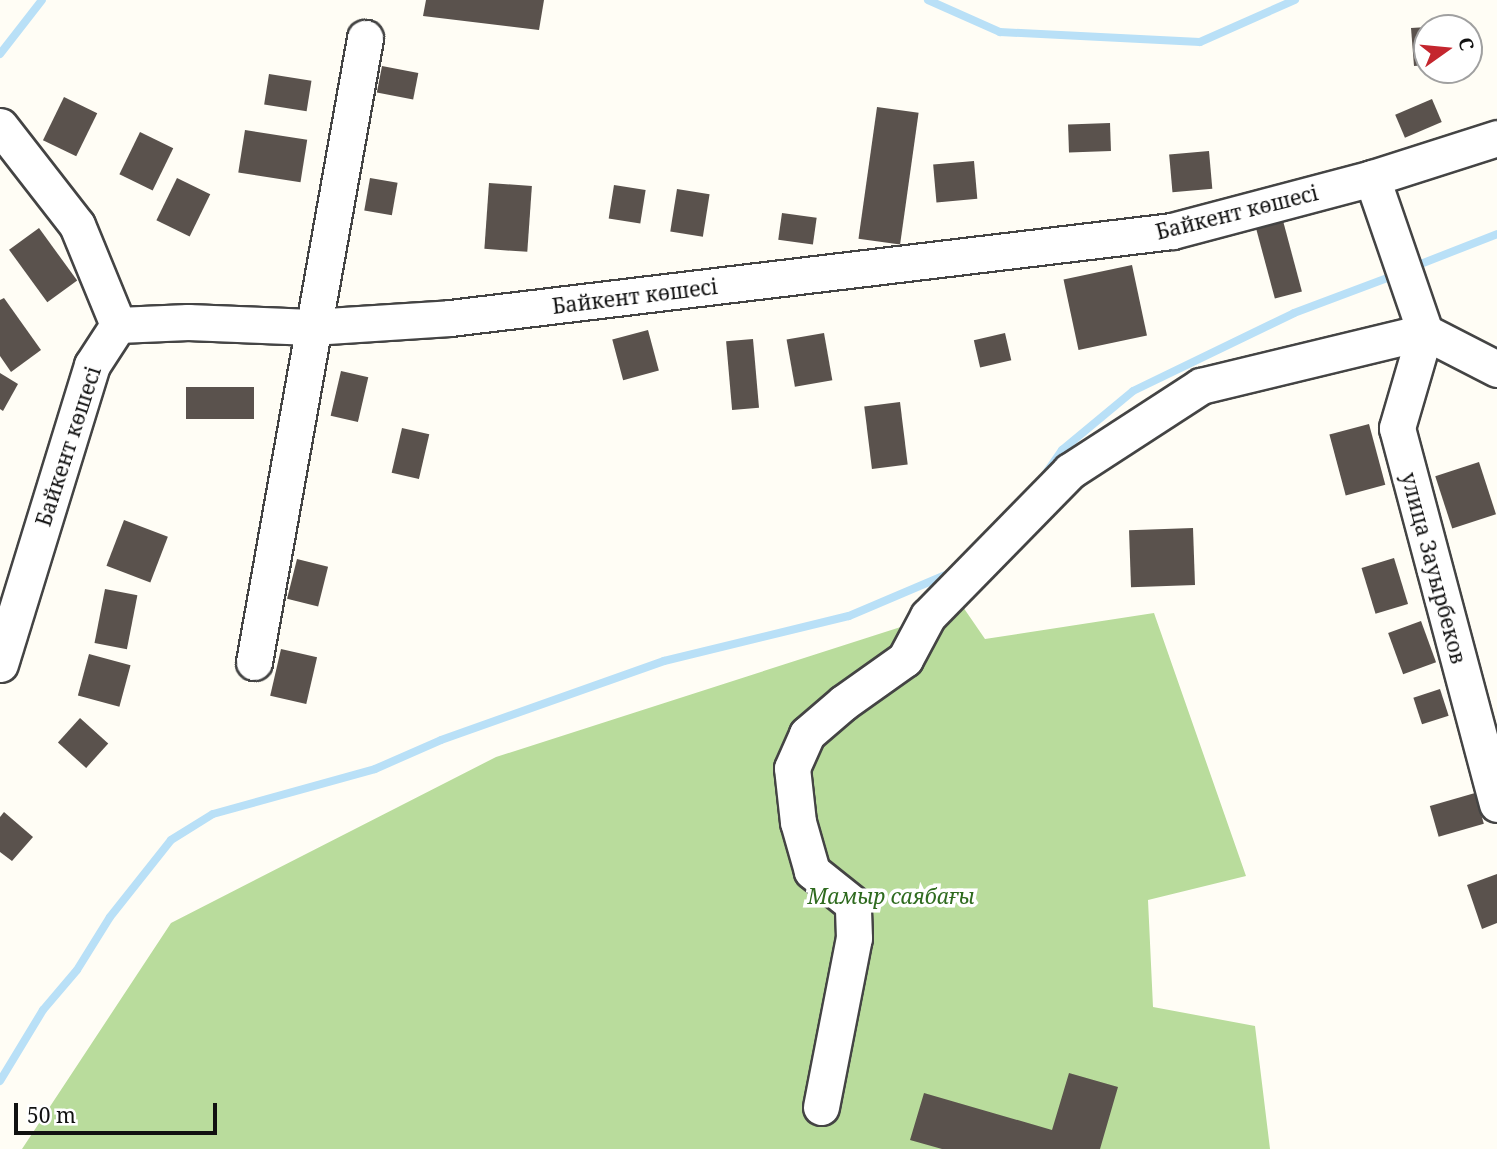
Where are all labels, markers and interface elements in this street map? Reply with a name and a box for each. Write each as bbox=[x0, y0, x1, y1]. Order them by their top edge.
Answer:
north arrow bbox=[1413, 14, 1483, 84]
text: С bbox=[1452, 35, 1481, 53]
street label: Байкент көшесі bbox=[1153, 180, 1321, 244]
street label: Байкент көшесі bbox=[551, 273, 719, 319]
street label: Байкент көшесі bbox=[30, 363, 106, 529]
street label: улица Зауырбеков bbox=[1396, 470, 1472, 666]
park label: Мамыр саябағы bbox=[807, 883, 975, 909]
scale bar bbox=[18, 1090, 220, 1134]
text: 50 m bbox=[27, 1101, 76, 1129]

